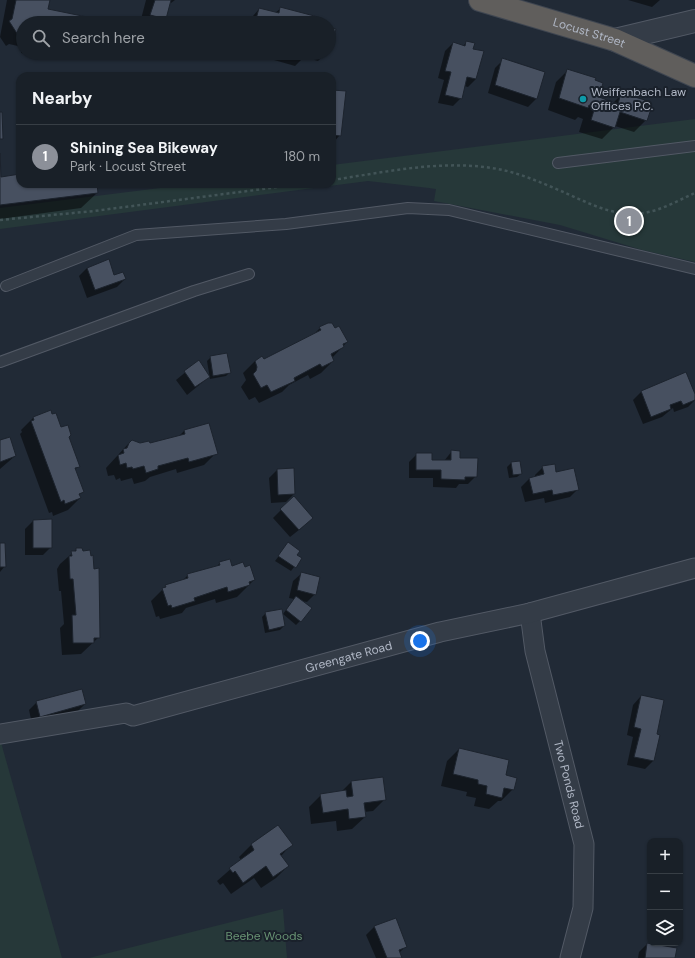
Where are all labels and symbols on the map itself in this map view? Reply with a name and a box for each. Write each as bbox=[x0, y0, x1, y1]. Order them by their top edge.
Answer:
street label: Locust Street bbox=[551, 14, 628, 52]
place label: Weiffenbach Law Offices P.C. bbox=[591, 84, 686, 114]
marker: Weiffenbach Law Offices P.C. bbox=[578, 94, 588, 104]
pin: 1 bbox=[616, 206, 642, 236]
your location bbox=[410, 631, 430, 651]
street label: Greengate Road bbox=[303, 637, 394, 677]
street label: Two Ponds Road bbox=[550, 738, 588, 830]
park label: Beebe Woods bbox=[225, 928, 303, 944]

